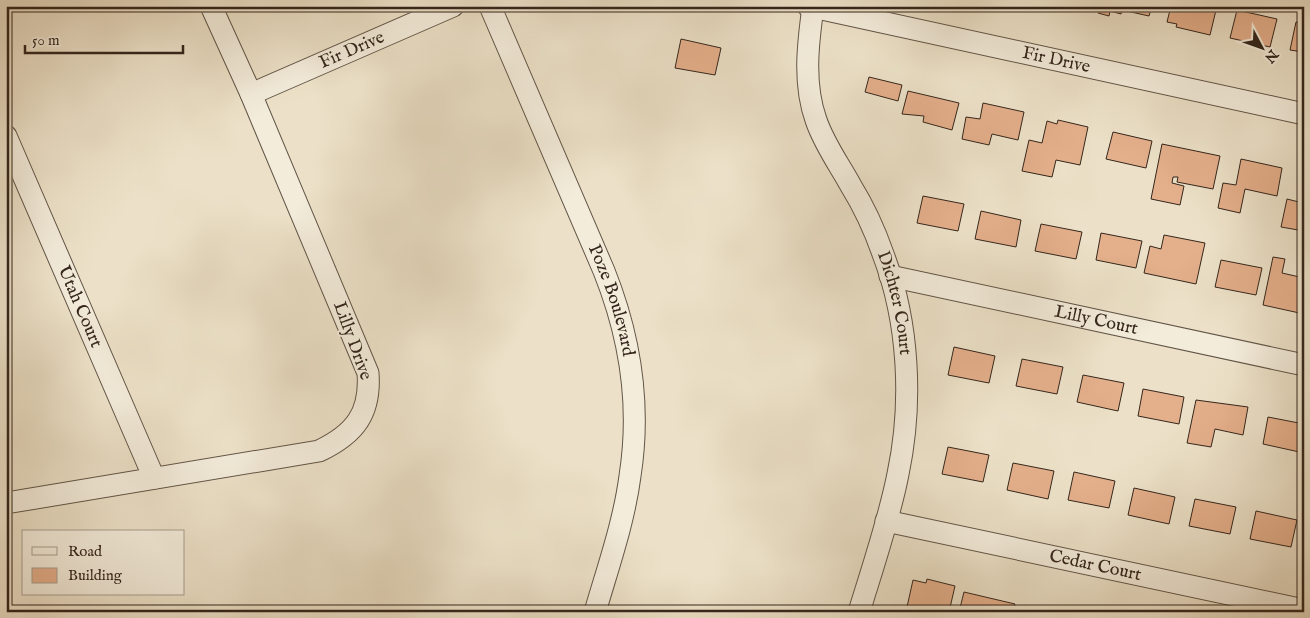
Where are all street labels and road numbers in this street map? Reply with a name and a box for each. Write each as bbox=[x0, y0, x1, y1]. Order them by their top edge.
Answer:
street label: Fir Drive bbox=[316, 26, 388, 74]
street label: Fir Drive bbox=[1020, 41, 1092, 79]
street label: Poze Boulevard bbox=[583, 241, 640, 359]
street label: Dichter Court bbox=[871, 248, 917, 356]
street label: Utah Court bbox=[52, 262, 108, 351]
street label: Lilly Drive bbox=[327, 299, 377, 383]
street label: Lilly Court bbox=[1052, 300, 1140, 340]
street label: Cedar Court bbox=[1047, 545, 1144, 587]

